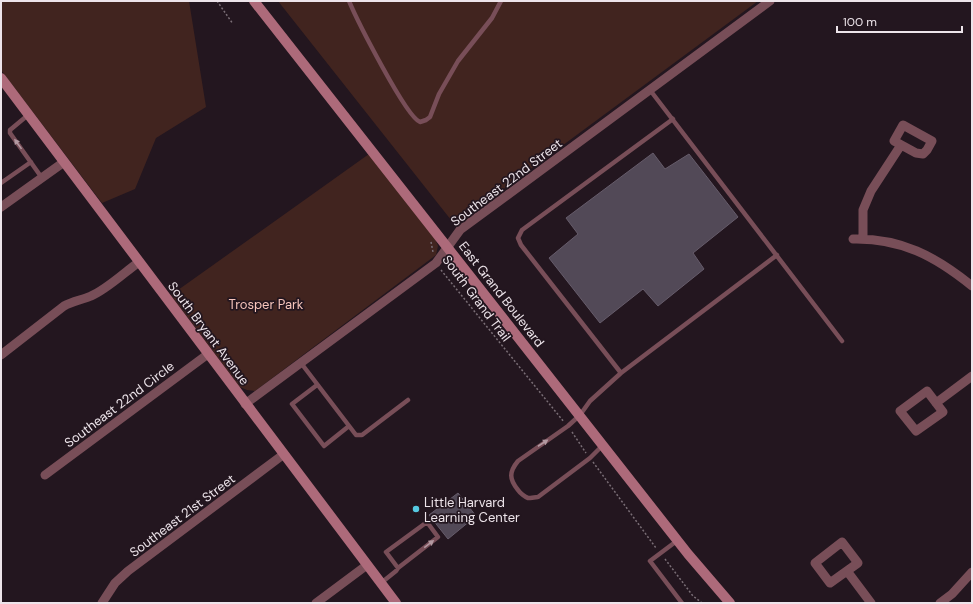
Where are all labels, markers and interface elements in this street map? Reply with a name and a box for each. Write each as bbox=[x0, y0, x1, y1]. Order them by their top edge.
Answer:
scale bar bbox=[837, 8, 962, 34]
text: 100 m bbox=[843, 14, 877, 30]
street label: Southeast 22nd Street bbox=[447, 135, 565, 230]
one-way arrow bbox=[14, 139, 22, 150]
street label: East Grand Boulevard bbox=[455, 238, 548, 351]
street label: South Grand Trail bbox=[439, 252, 515, 345]
street label: South Bryant Avenue bbox=[164, 278, 253, 389]
park label: Trosper Park bbox=[229, 296, 304, 313]
street label: Southeast 22nd Circle bbox=[61, 358, 178, 451]
one-way arrow bbox=[537, 440, 549, 447]
street label: Southeast 21st Street bbox=[126, 470, 238, 561]
place label: Little Harvard Learning Center bbox=[424, 494, 520, 526]
marker: Little Harvard Learning Center bbox=[411, 504, 421, 514]
one-way arrow bbox=[423, 540, 434, 549]

